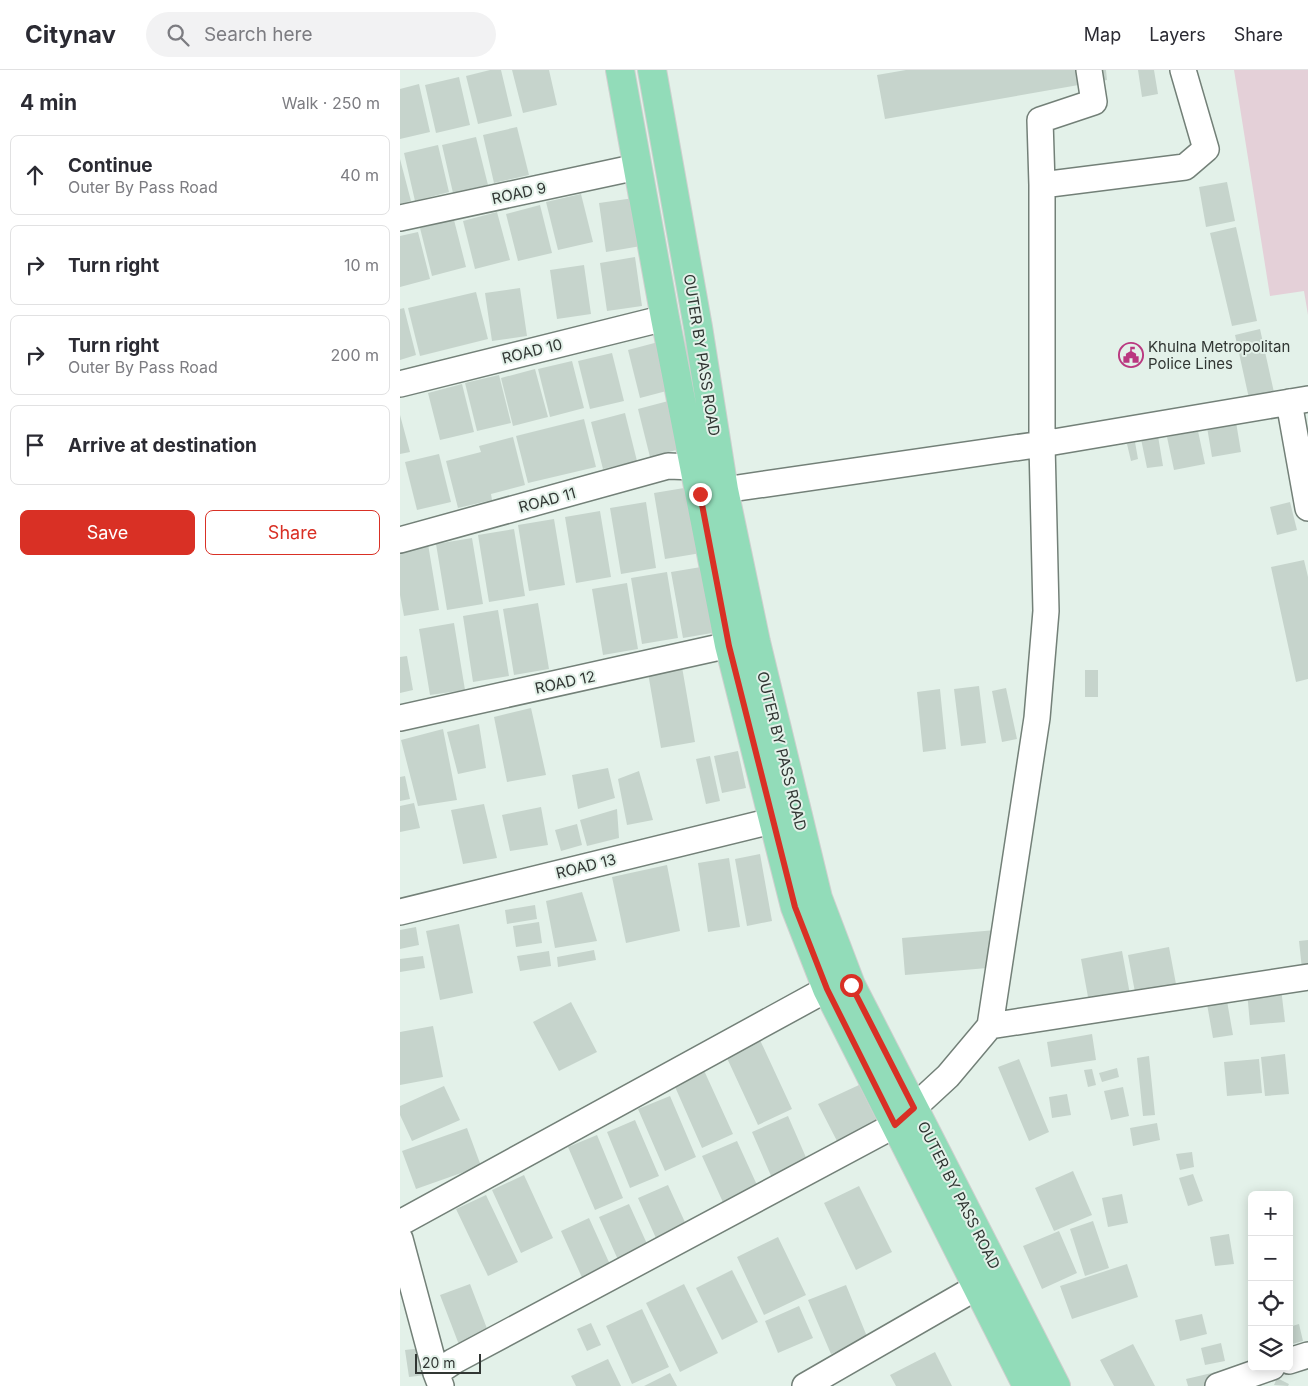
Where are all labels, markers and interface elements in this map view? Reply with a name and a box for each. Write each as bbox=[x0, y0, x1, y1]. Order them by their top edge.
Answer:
search box bbox=[146, 12, 496, 57]
text: Citynav bbox=[25, 20, 116, 49]
icon: search bbox=[164, 21, 192, 49]
text: Search here bbox=[204, 23, 313, 46]
text: Map bbox=[1084, 24, 1121, 45]
text: Layers bbox=[1149, 24, 1206, 45]
text: Share bbox=[1234, 24, 1283, 45]
text: 4 min bbox=[20, 90, 77, 115]
text: Walk · 250 m bbox=[282, 93, 380, 113]
text: Continue bbox=[68, 154, 153, 177]
icon: ahead bbox=[21, 161, 49, 189]
text: 40 m bbox=[340, 165, 379, 185]
text: Outer By Pass Road bbox=[68, 177, 218, 197]
street label: ROAD 9 bbox=[490, 178, 548, 208]
icon: right bbox=[21, 251, 49, 279]
text: Turn right bbox=[68, 254, 159, 277]
text: 10 m bbox=[344, 255, 379, 275]
street label: OUTER BY PASS ROAD bbox=[680, 273, 724, 437]
text: Turn right bbox=[68, 334, 159, 357]
street label: ROAD 10 bbox=[500, 334, 564, 368]
place label: Khulna Metropolitan Police Lines bbox=[1148, 337, 1290, 373]
icon: right bbox=[21, 341, 49, 369]
public building icon: Khulna Metropolitan Police Lines bbox=[1118, 342, 1144, 368]
text: 200 m bbox=[331, 345, 379, 365]
text: Outer By Pass Road bbox=[68, 357, 218, 377]
icon: arrive bbox=[21, 431, 49, 459]
text: Arrive at destination bbox=[68, 434, 257, 457]
street label: ROAD 11 bbox=[516, 483, 578, 517]
route end bbox=[689, 483, 712, 506]
button: Save bbox=[20, 510, 195, 555]
button: Share bbox=[205, 510, 380, 555]
street label: ROAD 12 bbox=[533, 666, 597, 698]
street label: OUTER BY PASS ROAD bbox=[753, 669, 811, 833]
street label: ROAD 13 bbox=[554, 849, 618, 883]
route start bbox=[840, 974, 863, 997]
street label: OUTER BY PASS ROAD bbox=[913, 1118, 1005, 1272]
map controls bbox=[1248, 1191, 1293, 1371]
button: + bbox=[1248, 1191, 1293, 1236]
button: − bbox=[1248, 1236, 1293, 1281]
button: locate bbox=[1248, 1281, 1293, 1326]
button: layers bbox=[1248, 1326, 1293, 1371]
scale bar bbox=[415, 1351, 481, 1374]
text: 20 m bbox=[422, 1354, 456, 1371]

